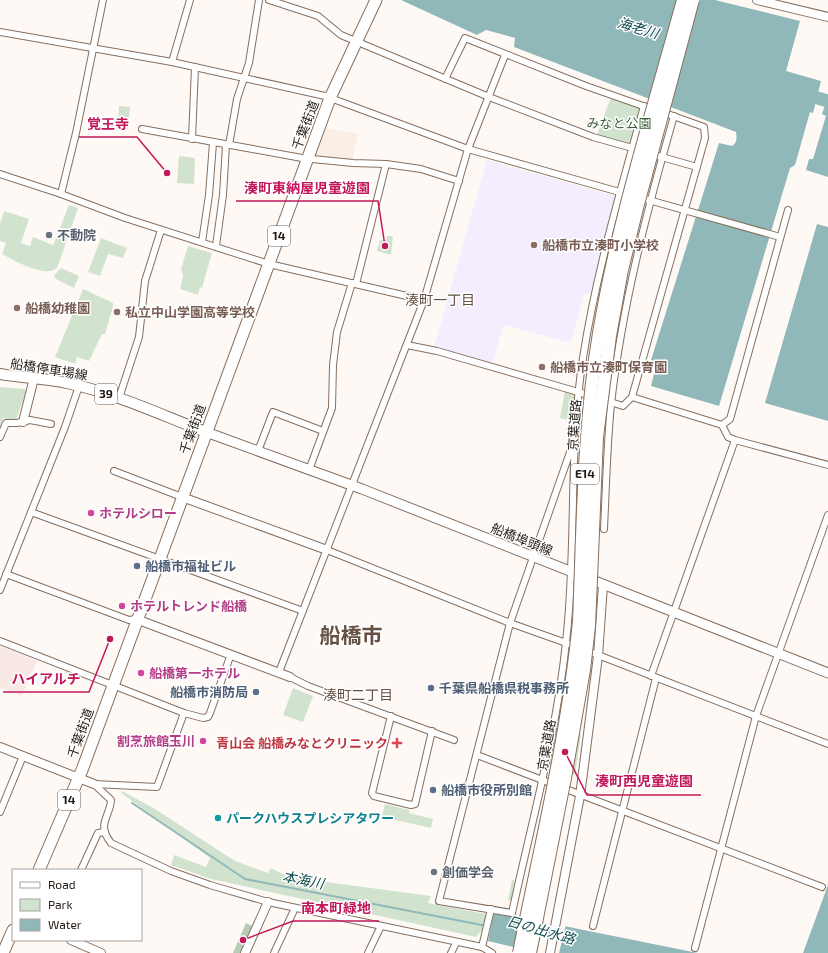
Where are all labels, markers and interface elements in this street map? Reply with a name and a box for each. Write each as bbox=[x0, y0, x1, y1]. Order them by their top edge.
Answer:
water label: 海老川 bbox=[616, 13, 663, 42]
street label: 千葉街道 bbox=[288, 98, 322, 152]
callout: 覚王寺 bbox=[79, 111, 137, 137]
text: 覚王寺 bbox=[87, 115, 129, 132]
park label: みなと公園 bbox=[586, 115, 652, 131]
callout: 湊町東納屋児童遊園 bbox=[236, 175, 378, 201]
text: 湊町東納屋児童遊園 bbox=[244, 179, 370, 196]
road number: 14 bbox=[268, 226, 290, 246]
place label: 不動院 bbox=[57, 227, 96, 243]
marker: 不動院 bbox=[44, 230, 54, 240]
place label: 船橋市立湊町小学校 bbox=[542, 237, 659, 253]
marker: 船橋市立湊町小学校 bbox=[529, 240, 539, 250]
district label: 湊町一丁目 bbox=[405, 291, 475, 308]
place label: 船橋幼稚園 bbox=[25, 300, 90, 316]
marker: 船橋幼稚園 bbox=[12, 303, 22, 313]
place label: 私立中山学園高等学校 bbox=[125, 304, 255, 320]
marker: 私立中山学園高等学校 bbox=[112, 307, 122, 317]
street label: 船橋停車場線 bbox=[9, 355, 89, 383]
place label: 船橋市立湊町保育園 bbox=[550, 359, 667, 375]
marker: 船橋市立湊町保育園 bbox=[537, 362, 547, 372]
road number: 39 bbox=[95, 384, 117, 404]
street label: 京葉道路 bbox=[564, 398, 584, 452]
street label: 千葉街道 bbox=[176, 402, 208, 456]
road number: E14 bbox=[571, 464, 599, 484]
place label: ホテルシロー bbox=[99, 505, 177, 521]
marker: ホテルシロー bbox=[86, 508, 96, 518]
street label: 船橋埠頭線 bbox=[489, 519, 555, 559]
place label: 船橋市福祉ビル bbox=[145, 558, 236, 574]
marker: 船橋市福祉ビル bbox=[132, 561, 142, 571]
place label: ホテルトレンド船橋 bbox=[130, 598, 247, 614]
marker: ホテルトレンド船橋 bbox=[117, 601, 127, 611]
district label: 船橋市 bbox=[320, 622, 383, 647]
place label: 船橋第一ホテル bbox=[149, 665, 240, 681]
callout: ハイアルチ bbox=[3, 666, 89, 692]
marker: 船橋第一ホテル bbox=[136, 668, 146, 678]
text: ハイアルチ bbox=[11, 670, 81, 687]
place label: 千葉県船橋県税事務所 bbox=[439, 680, 569, 696]
marker: 千葉県船橋県税事務所 bbox=[426, 683, 436, 693]
place label: 船橋市消防局 bbox=[170, 684, 248, 700]
district label: 湊町二丁目 bbox=[323, 686, 393, 703]
marker: 船橋市消防局 bbox=[251, 687, 261, 697]
street label: 千葉街道 bbox=[64, 706, 96, 760]
street label: 京葉道路 bbox=[534, 718, 558, 772]
place label: 割烹旅館玉川 bbox=[117, 733, 195, 749]
place label: 青山会 船橋みなとクリニック bbox=[216, 735, 388, 751]
marker: 割烹旅館玉川 bbox=[198, 736, 208, 746]
marker: 青山会 船橋みなとクリニック bbox=[391, 737, 403, 749]
callout: 湊町西児童遊園 bbox=[587, 769, 701, 795]
text: 湊町西児童遊園 bbox=[595, 772, 693, 789]
place label: 船橋市役所別館 bbox=[441, 782, 532, 798]
marker: 船橋市役所別館 bbox=[428, 785, 438, 795]
road number: 14 bbox=[58, 790, 80, 810]
place label: パークハウスプレシアタワー bbox=[226, 810, 394, 826]
marker: パークハウスプレシアタワー bbox=[213, 813, 223, 823]
place label: 創価学会 bbox=[442, 864, 494, 880]
water label: 本海川 bbox=[281, 867, 327, 892]
marker: 創価学会 bbox=[429, 867, 439, 877]
legend bbox=[12, 869, 142, 941]
text: Road bbox=[48, 877, 76, 891]
callout: 南本町緑地 bbox=[293, 895, 379, 921]
text: Park bbox=[48, 897, 73, 911]
text: 南本町緑地 bbox=[301, 899, 371, 916]
water label: 日の出水路 bbox=[505, 912, 578, 948]
text: Water bbox=[48, 917, 82, 931]

